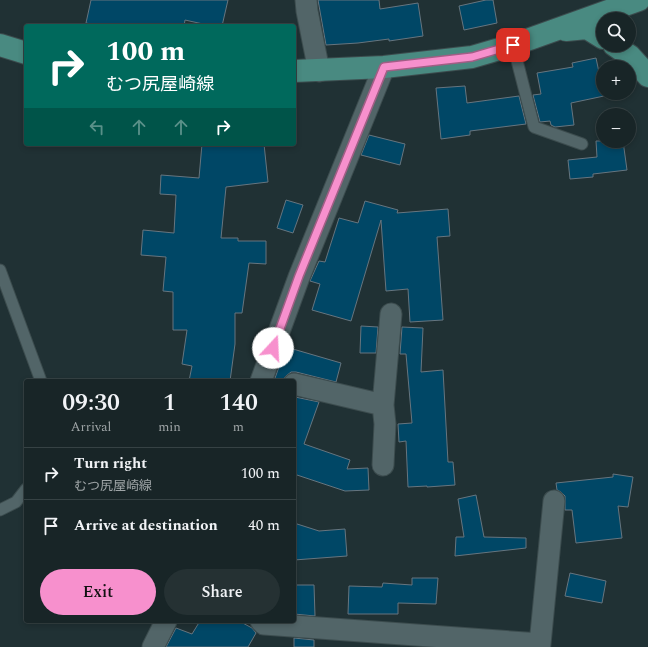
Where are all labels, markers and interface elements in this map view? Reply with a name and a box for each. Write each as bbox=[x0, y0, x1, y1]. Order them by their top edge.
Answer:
map controls bbox=[596, 12, 636, 148]
button: search bbox=[596, 12, 636, 52]
pin bbox=[496, 28, 530, 62]
text: 100 m bbox=[106, 30, 185, 73]
icon: arrive bbox=[502, 34, 524, 56]
icon: right bbox=[40, 40, 92, 92]
button: + bbox=[596, 60, 636, 100]
text: むつ尻屋崎線 bbox=[106, 71, 214, 98]
button: − bbox=[596, 108, 636, 148]
icon: left bbox=[86, 116, 108, 138]
icon: ahead bbox=[128, 116, 150, 138]
icon: ahead bbox=[170, 116, 192, 138]
icon: right bbox=[212, 116, 234, 138]
position arrow bbox=[252, 327, 294, 369]
text: 09:30 bbox=[62, 385, 120, 421]
text: 1 bbox=[163, 385, 176, 421]
text: 140 bbox=[219, 385, 258, 421]
text: Arrival bbox=[71, 417, 111, 437]
text: min bbox=[158, 417, 181, 437]
text: m bbox=[233, 417, 244, 437]
text: Turn right bbox=[74, 452, 147, 475]
text: 100 m bbox=[241, 462, 280, 485]
icon: right bbox=[40, 463, 62, 485]
text: むつ尻屋崎線 bbox=[74, 476, 152, 496]
text: Arrive at destination bbox=[74, 514, 218, 537]
text: 40 m bbox=[248, 514, 280, 537]
icon: arrive bbox=[40, 515, 62, 537]
button: Exit bbox=[40, 569, 156, 615]
button: Share bbox=[164, 569, 280, 615]

